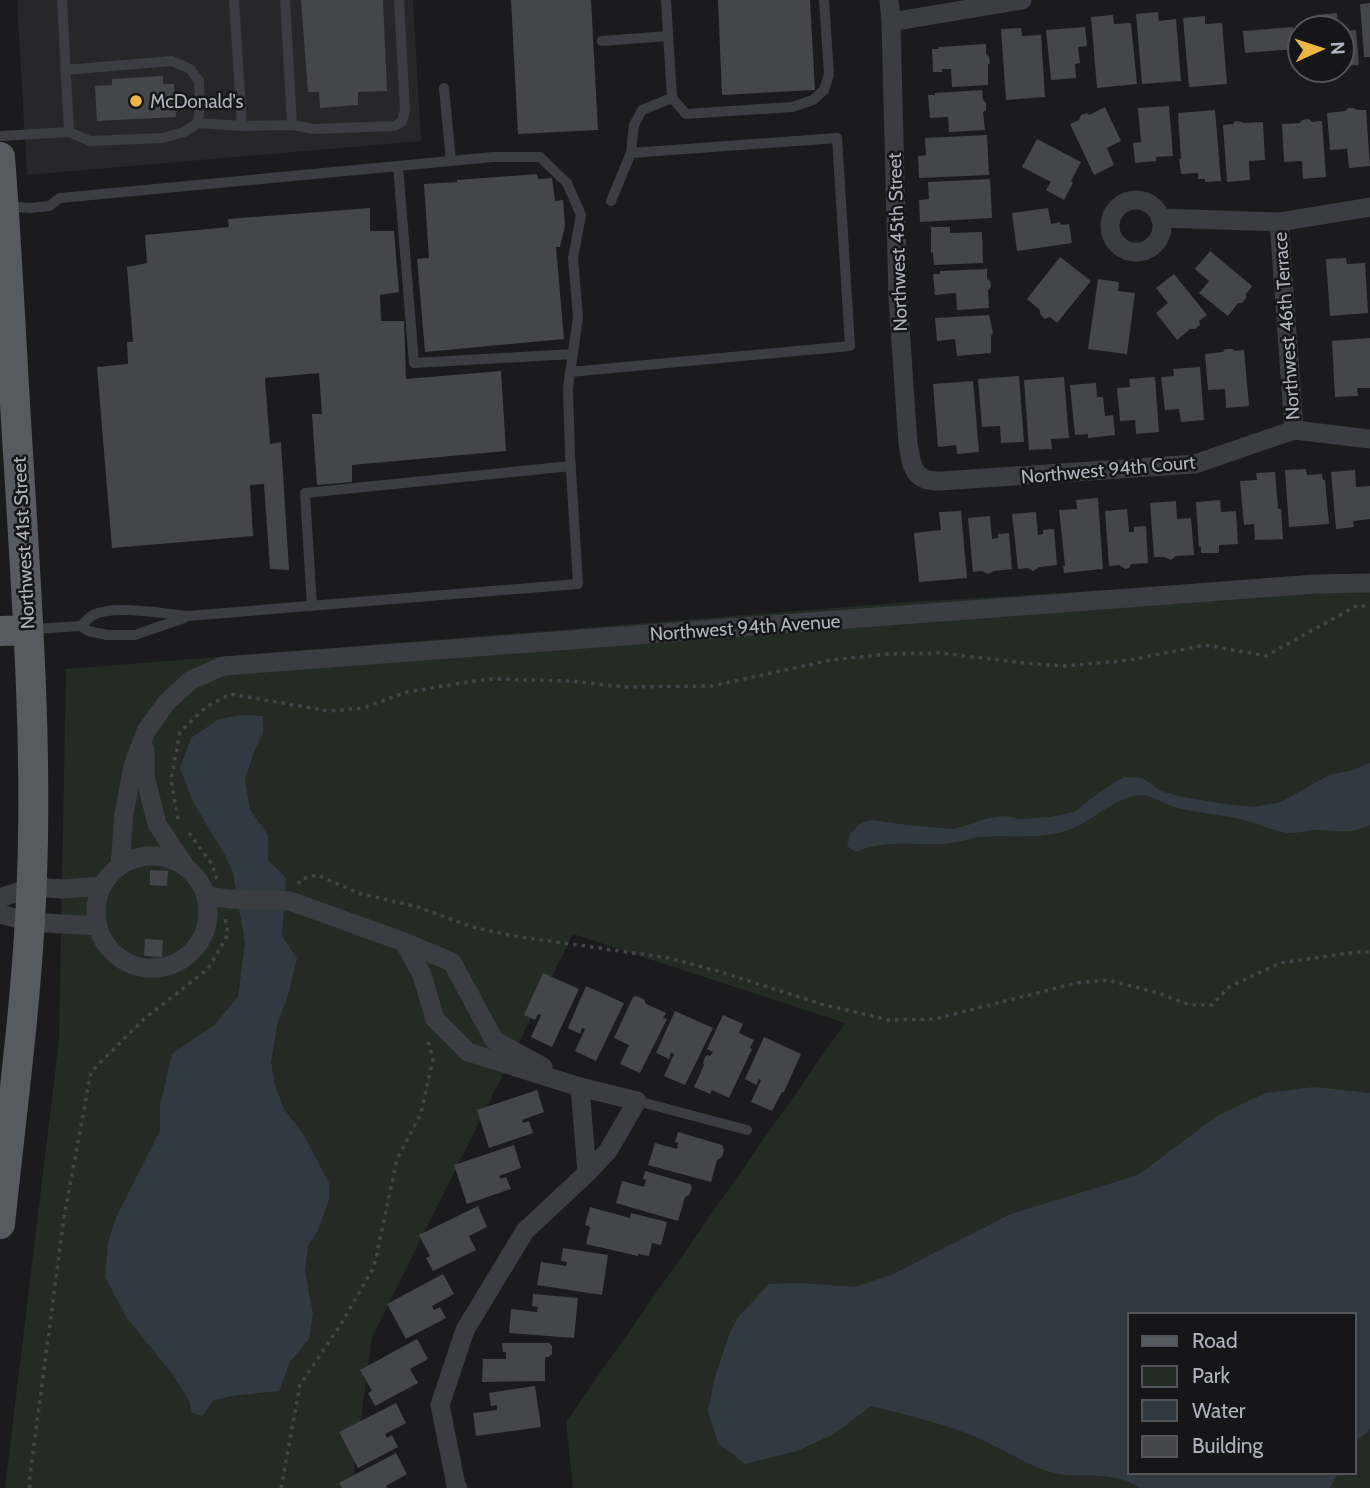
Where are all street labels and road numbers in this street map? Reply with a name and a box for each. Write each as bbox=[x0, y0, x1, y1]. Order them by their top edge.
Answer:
street label: Northwest 45th Street bbox=[883, 151, 912, 332]
street label: Northwest 46th Terrace bbox=[1268, 231, 1305, 421]
street label: Northwest 94th Court bbox=[1020, 450, 1197, 489]
street label: Northwest 41st Street bbox=[7, 456, 40, 630]
street label: Northwest 94th Avenue bbox=[649, 609, 841, 646]

